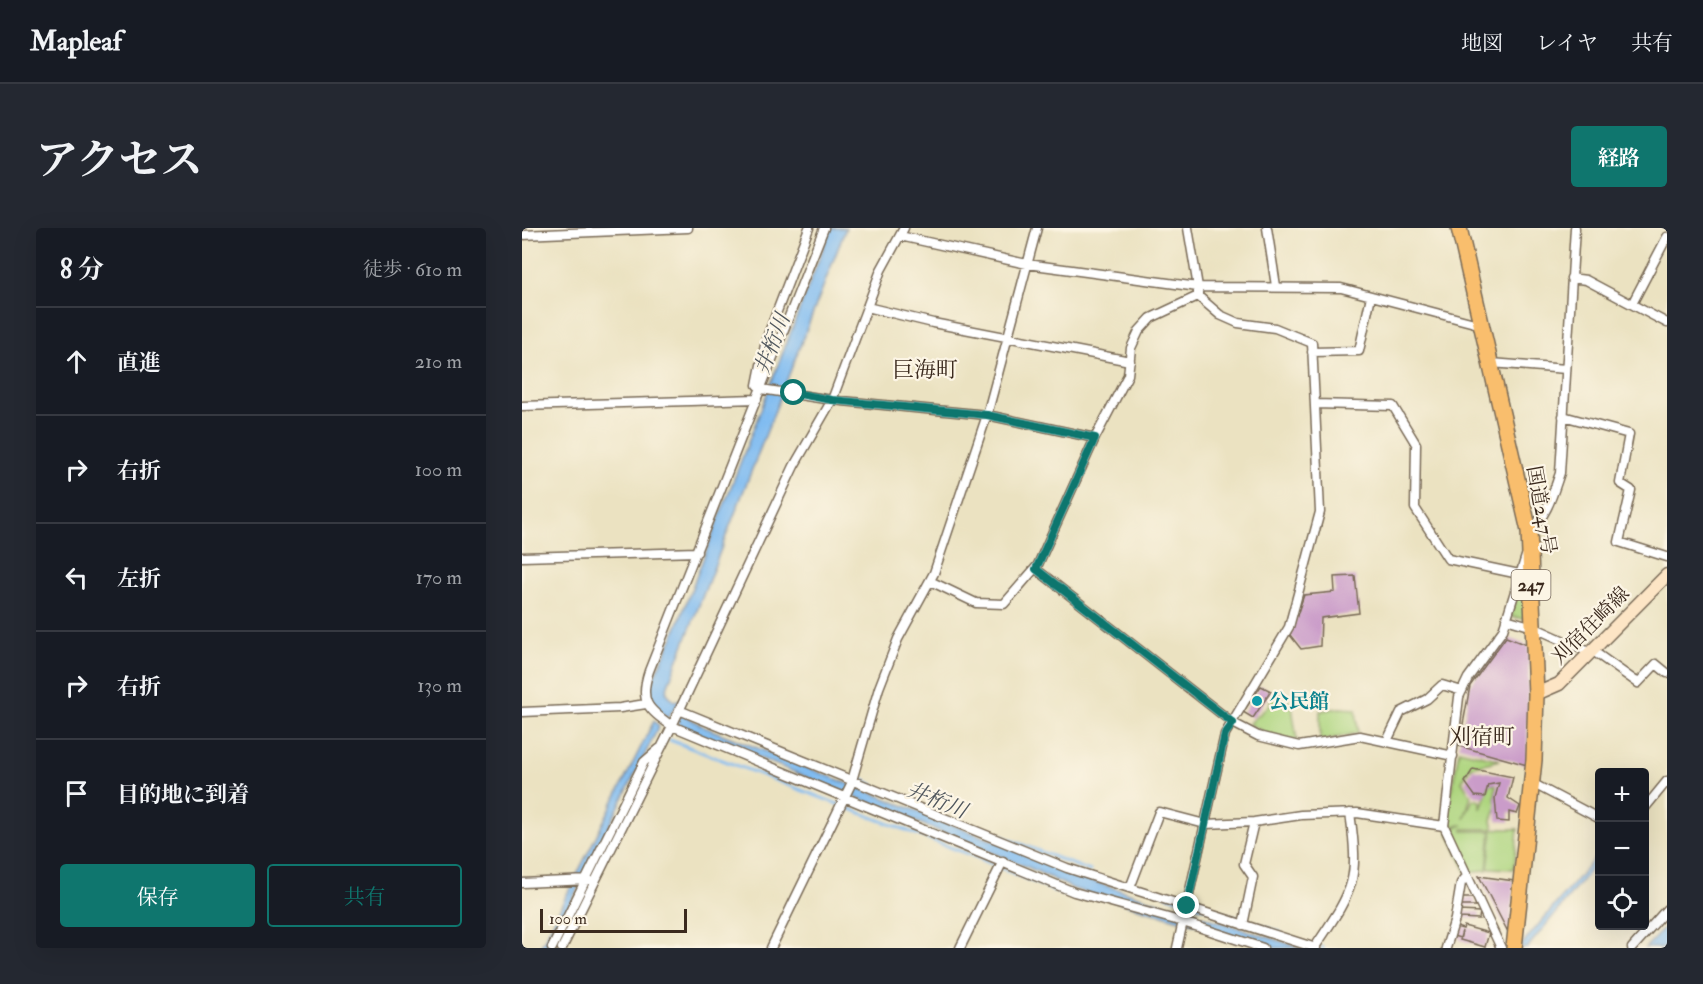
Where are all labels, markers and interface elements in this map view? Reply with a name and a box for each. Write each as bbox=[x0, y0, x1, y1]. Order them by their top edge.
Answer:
text: Mapleaf bbox=[30, 24, 122, 59]
text: 地図 bbox=[1461, 30, 1503, 57]
text: レイヤ bbox=[1536, 30, 1598, 57]
text: 共有 bbox=[1631, 30, 1673, 57]
button: 経路 bbox=[1571, 126, 1667, 187]
text: アクセス bbox=[36, 135, 203, 187]
text: 8 分 bbox=[60, 254, 104, 286]
text: 徒歩 · 610 m bbox=[363, 257, 462, 282]
water label: 井桁川 bbox=[749, 308, 797, 378]
icon: ahead bbox=[60, 345, 93, 378]
text: 直進 bbox=[117, 349, 161, 377]
text: 210 m bbox=[415, 349, 462, 374]
district label: 巨海町 bbox=[892, 356, 958, 384]
route start bbox=[780, 379, 806, 405]
icon: right bbox=[60, 453, 93, 486]
text: 右折 bbox=[117, 457, 161, 485]
text: 100 m bbox=[415, 457, 462, 482]
street label: 国道247号 bbox=[1521, 464, 1562, 556]
icon: left bbox=[60, 561, 93, 594]
text: 左折 bbox=[117, 565, 161, 593]
text: 170 m bbox=[416, 565, 462, 590]
road number: 247 bbox=[1512, 570, 1550, 600]
street label: 刈宿住崎線 bbox=[1546, 581, 1635, 670]
icon: right bbox=[60, 669, 93, 702]
text: 右折 bbox=[117, 673, 161, 701]
text: 130 m bbox=[417, 673, 462, 698]
place label: 公民館 bbox=[1269, 689, 1329, 714]
marker: 公民館 bbox=[1250, 694, 1264, 708]
district label: 刈宿町 bbox=[1449, 723, 1515, 751]
map controls bbox=[1595, 768, 1649, 930]
button: + bbox=[1595, 768, 1649, 822]
water label: 井桁川 bbox=[903, 776, 973, 826]
icon: arrive bbox=[60, 777, 93, 810]
text: 目的地に到着 bbox=[117, 781, 249, 809]
button: − bbox=[1595, 822, 1649, 876]
button: 保存 bbox=[60, 864, 255, 927]
button: 共有 bbox=[267, 864, 462, 927]
button: locate bbox=[1595, 876, 1649, 930]
route end bbox=[1173, 892, 1199, 918]
scale bar bbox=[540, 906, 687, 934]
text: 100 m bbox=[549, 909, 587, 929]

